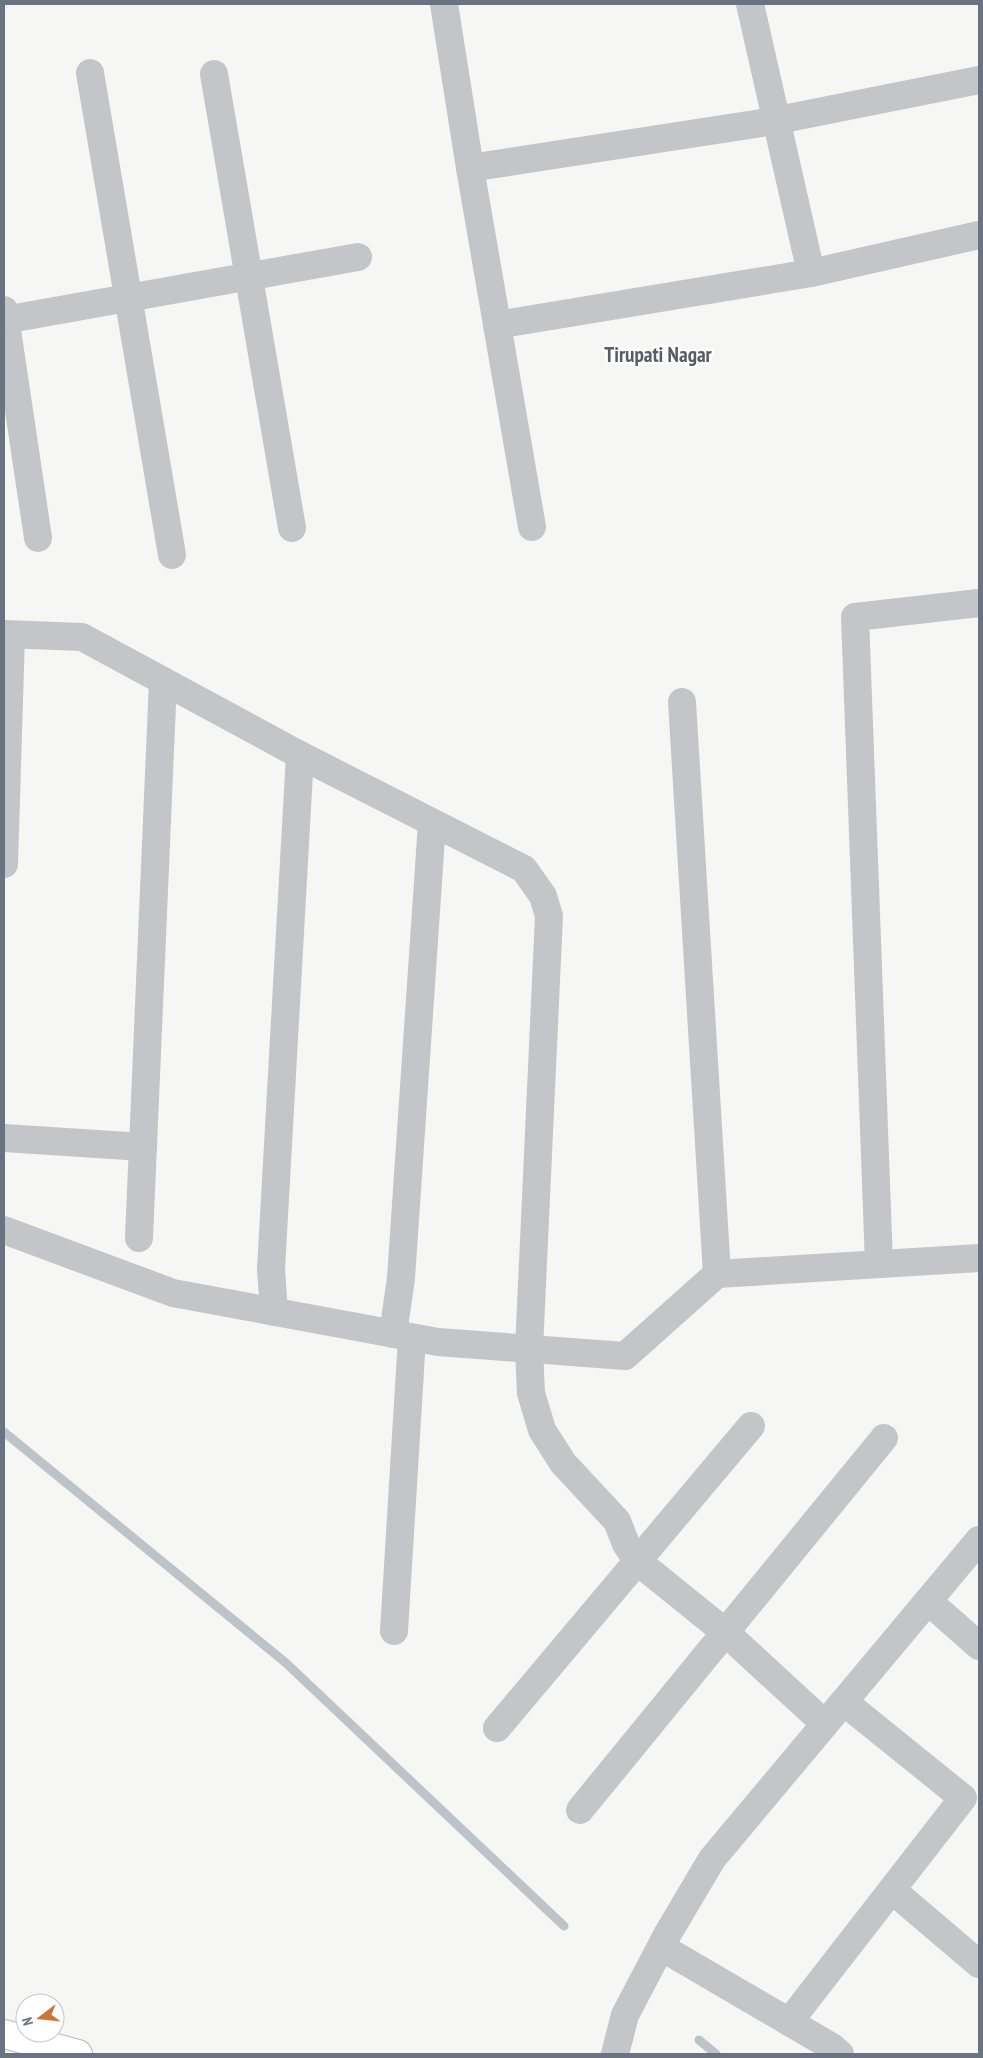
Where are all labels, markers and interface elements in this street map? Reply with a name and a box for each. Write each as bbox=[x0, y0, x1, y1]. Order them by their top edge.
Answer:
district label: Tirupati Nagar bbox=[604, 341, 713, 368]
north arrow bbox=[15, 1993, 65, 2043]
text: N bbox=[18, 2015, 37, 2028]

